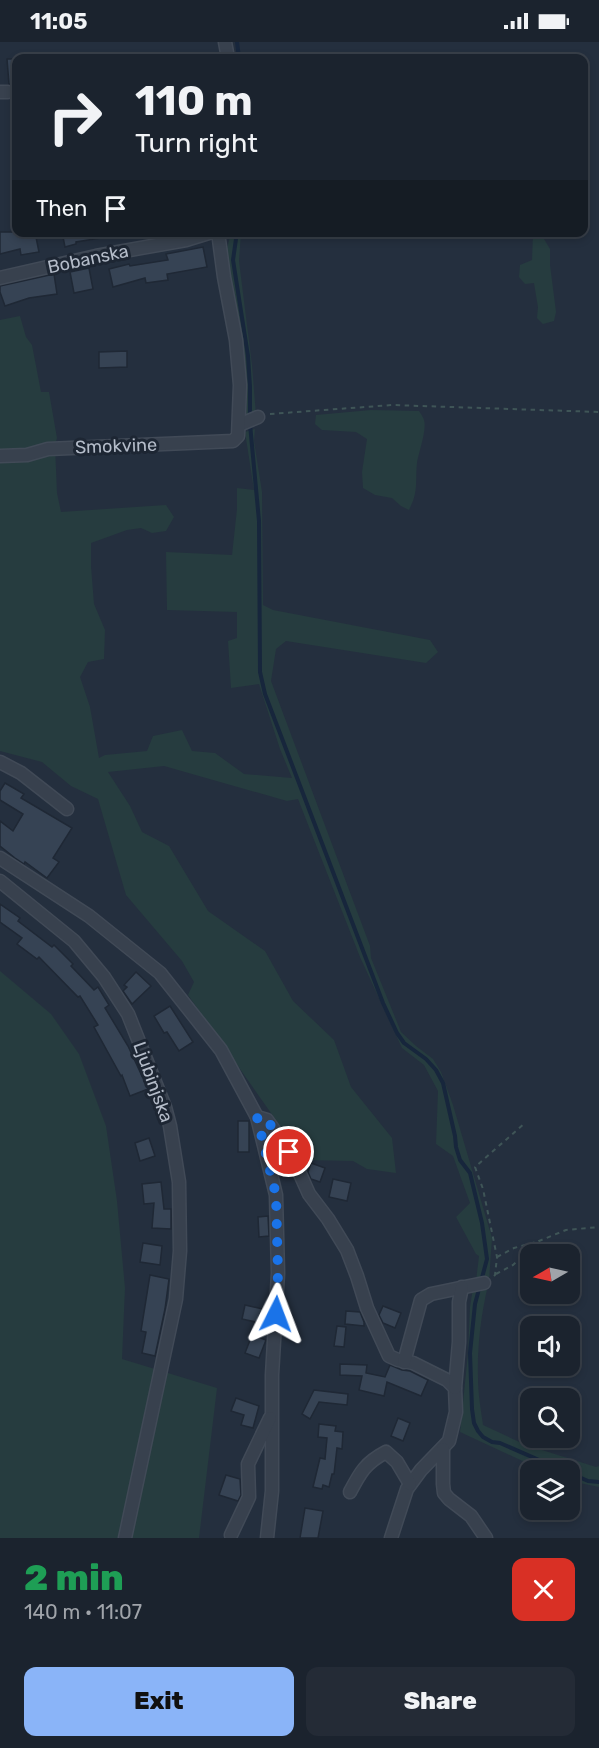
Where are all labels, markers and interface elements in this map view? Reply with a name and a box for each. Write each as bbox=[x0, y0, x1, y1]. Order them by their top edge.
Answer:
text: 11:05 bbox=[30, 8, 87, 35]
text: 110 m bbox=[135, 76, 253, 126]
icon: right bbox=[36, 78, 114, 156]
text: Turn right bbox=[135, 127, 258, 159]
icon: arrive bbox=[99, 192, 132, 225]
text: Then bbox=[36, 195, 87, 222]
street label: Bobanska bbox=[46, 240, 130, 278]
street label: Smokvine bbox=[75, 434, 157, 458]
street label: Ljubinjska bbox=[128, 1039, 178, 1125]
pin bbox=[263, 1126, 314, 1177]
icon: arrive bbox=[272, 1135, 305, 1168]
north arrow bbox=[520, 1244, 580, 1304]
map controls bbox=[520, 1244, 580, 1520]
position arrow bbox=[244, 1282, 308, 1346]
button: sound bbox=[520, 1316, 580, 1376]
button: search bbox=[520, 1388, 580, 1448]
button: layers bbox=[520, 1460, 580, 1520]
text: 2 min bbox=[24, 1556, 124, 1599]
button: close bbox=[512, 1558, 575, 1621]
text: 140 m · 11:07 bbox=[24, 1600, 142, 1624]
button: Exit bbox=[24, 1667, 294, 1736]
button: Share bbox=[306, 1667, 575, 1736]

